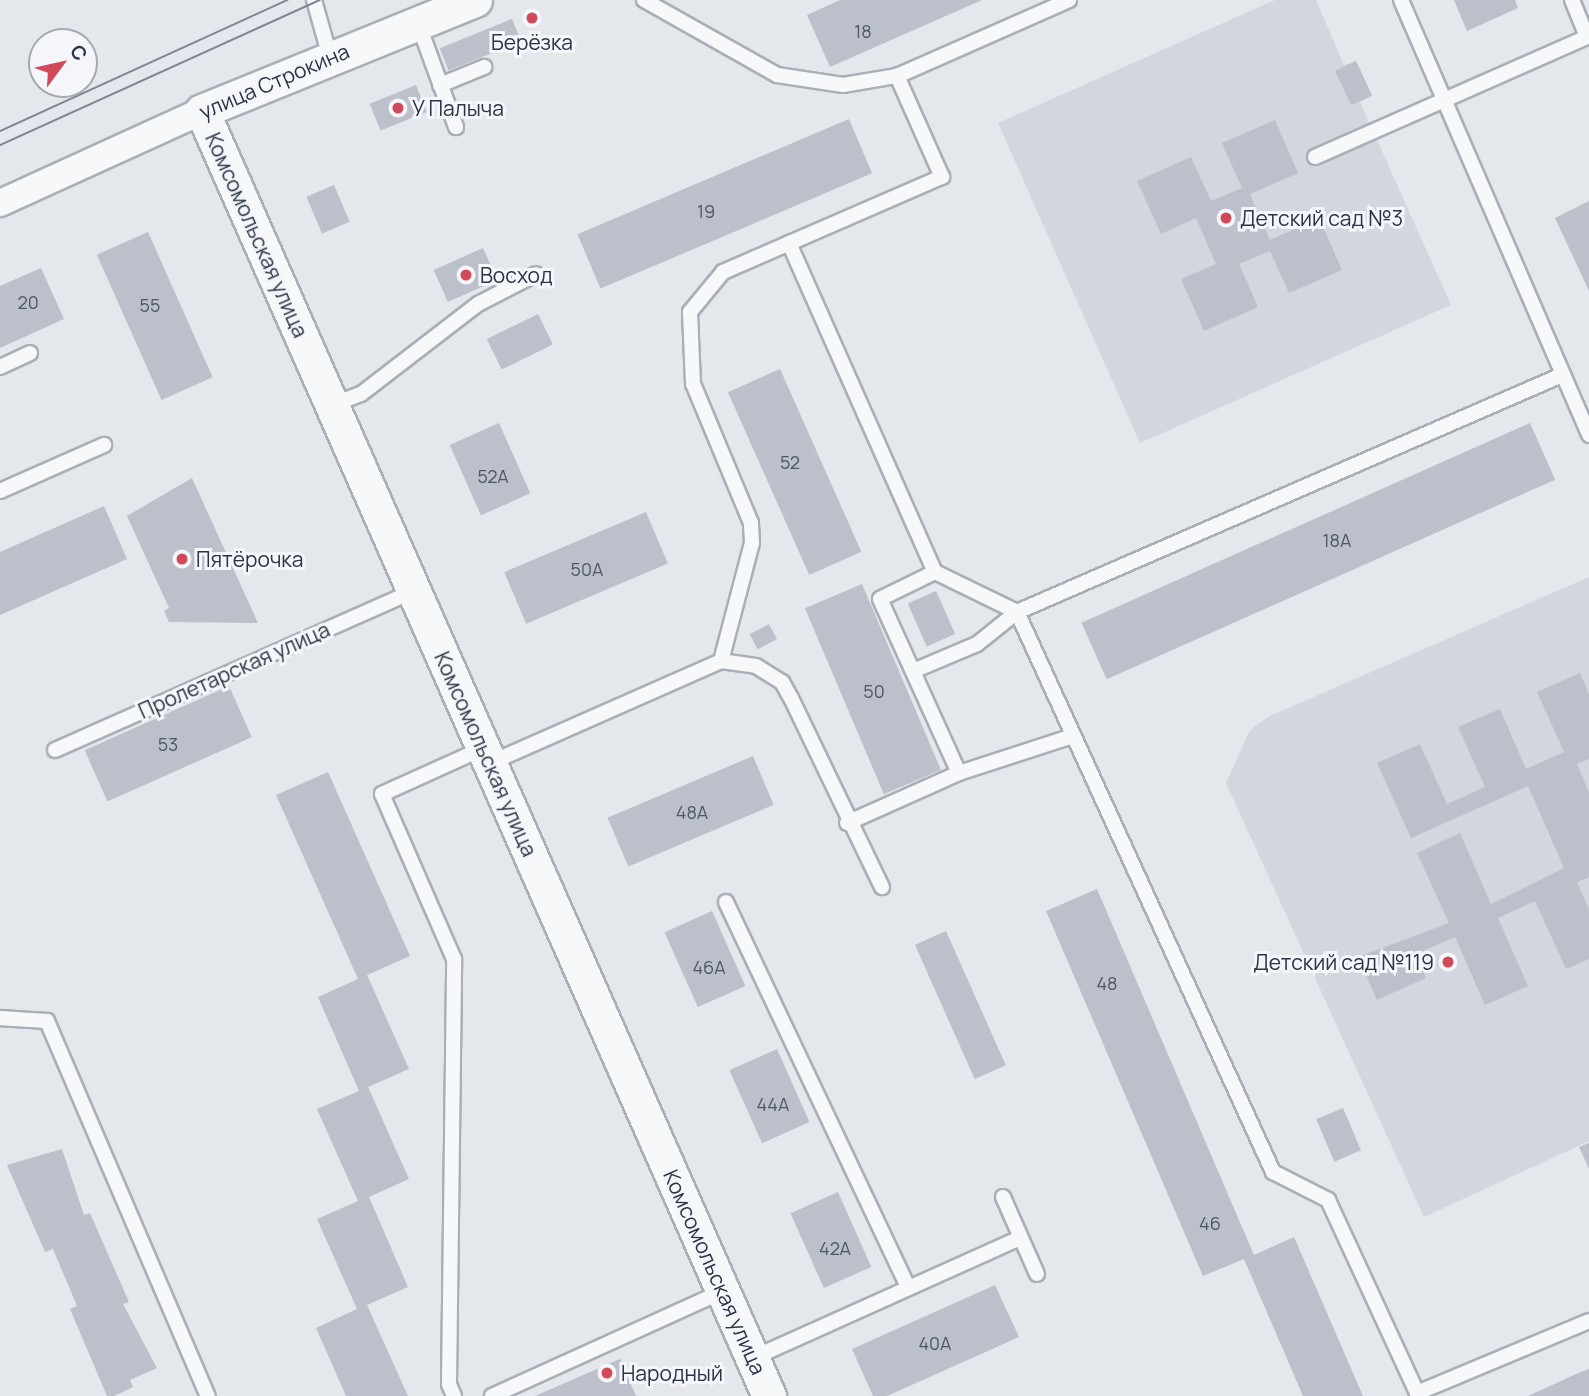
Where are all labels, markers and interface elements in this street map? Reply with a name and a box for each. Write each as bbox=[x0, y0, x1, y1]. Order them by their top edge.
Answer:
marker: Берёзка bbox=[524, 10, 540, 26]
house number: 18 bbox=[854, 20, 872, 42]
north arrow bbox=[28, 28, 98, 98]
place label: Берёзка bbox=[491, 29, 573, 55]
street label: улица Строкина bbox=[195, 38, 353, 124]
text: С bbox=[64, 40, 94, 66]
place label: У Палыча bbox=[412, 95, 505, 121]
marker: У Палыча bbox=[390, 100, 406, 116]
street label: Комсомольская улица bbox=[200, 129, 314, 341]
house number: 19 bbox=[697, 200, 715, 222]
place label: Детский сад №3 bbox=[1240, 205, 1403, 231]
marker: Детский сад №3 bbox=[1218, 210, 1234, 226]
place label: Восход bbox=[480, 262, 553, 288]
marker: Восход bbox=[458, 267, 474, 283]
house number: 20 bbox=[17, 291, 39, 313]
house number: 55 bbox=[140, 294, 160, 316]
house number: 52 bbox=[780, 451, 800, 473]
house number: 52А bbox=[477, 465, 509, 487]
house number: 18А bbox=[1323, 529, 1351, 551]
place label: Пятёрочка bbox=[196, 546, 303, 572]
marker: Пятёрочка bbox=[174, 551, 190, 567]
house number: 50А bbox=[571, 558, 603, 580]
street label: Пролетарская улица bbox=[134, 616, 334, 724]
street label: Комсомольская улица bbox=[429, 648, 543, 860]
house number: 50 bbox=[863, 680, 885, 702]
house number: 53 bbox=[158, 733, 178, 755]
house number: 48А bbox=[676, 801, 708, 823]
place label: Детский сад №119 bbox=[1253, 949, 1434, 975]
marker: Детский сад №119 bbox=[1440, 954, 1456, 970]
house number: 46А bbox=[692, 956, 726, 978]
house number: 48 bbox=[1096, 972, 1118, 994]
house number: 44А bbox=[757, 1093, 789, 1115]
street label: Комсомольская улица bbox=[658, 1166, 772, 1378]
house number: 46 bbox=[1199, 1212, 1221, 1234]
house number: 42А bbox=[819, 1237, 851, 1259]
house number: 40А bbox=[919, 1332, 951, 1354]
place label: Народный bbox=[621, 1360, 723, 1386]
marker: Народный bbox=[599, 1365, 615, 1381]

